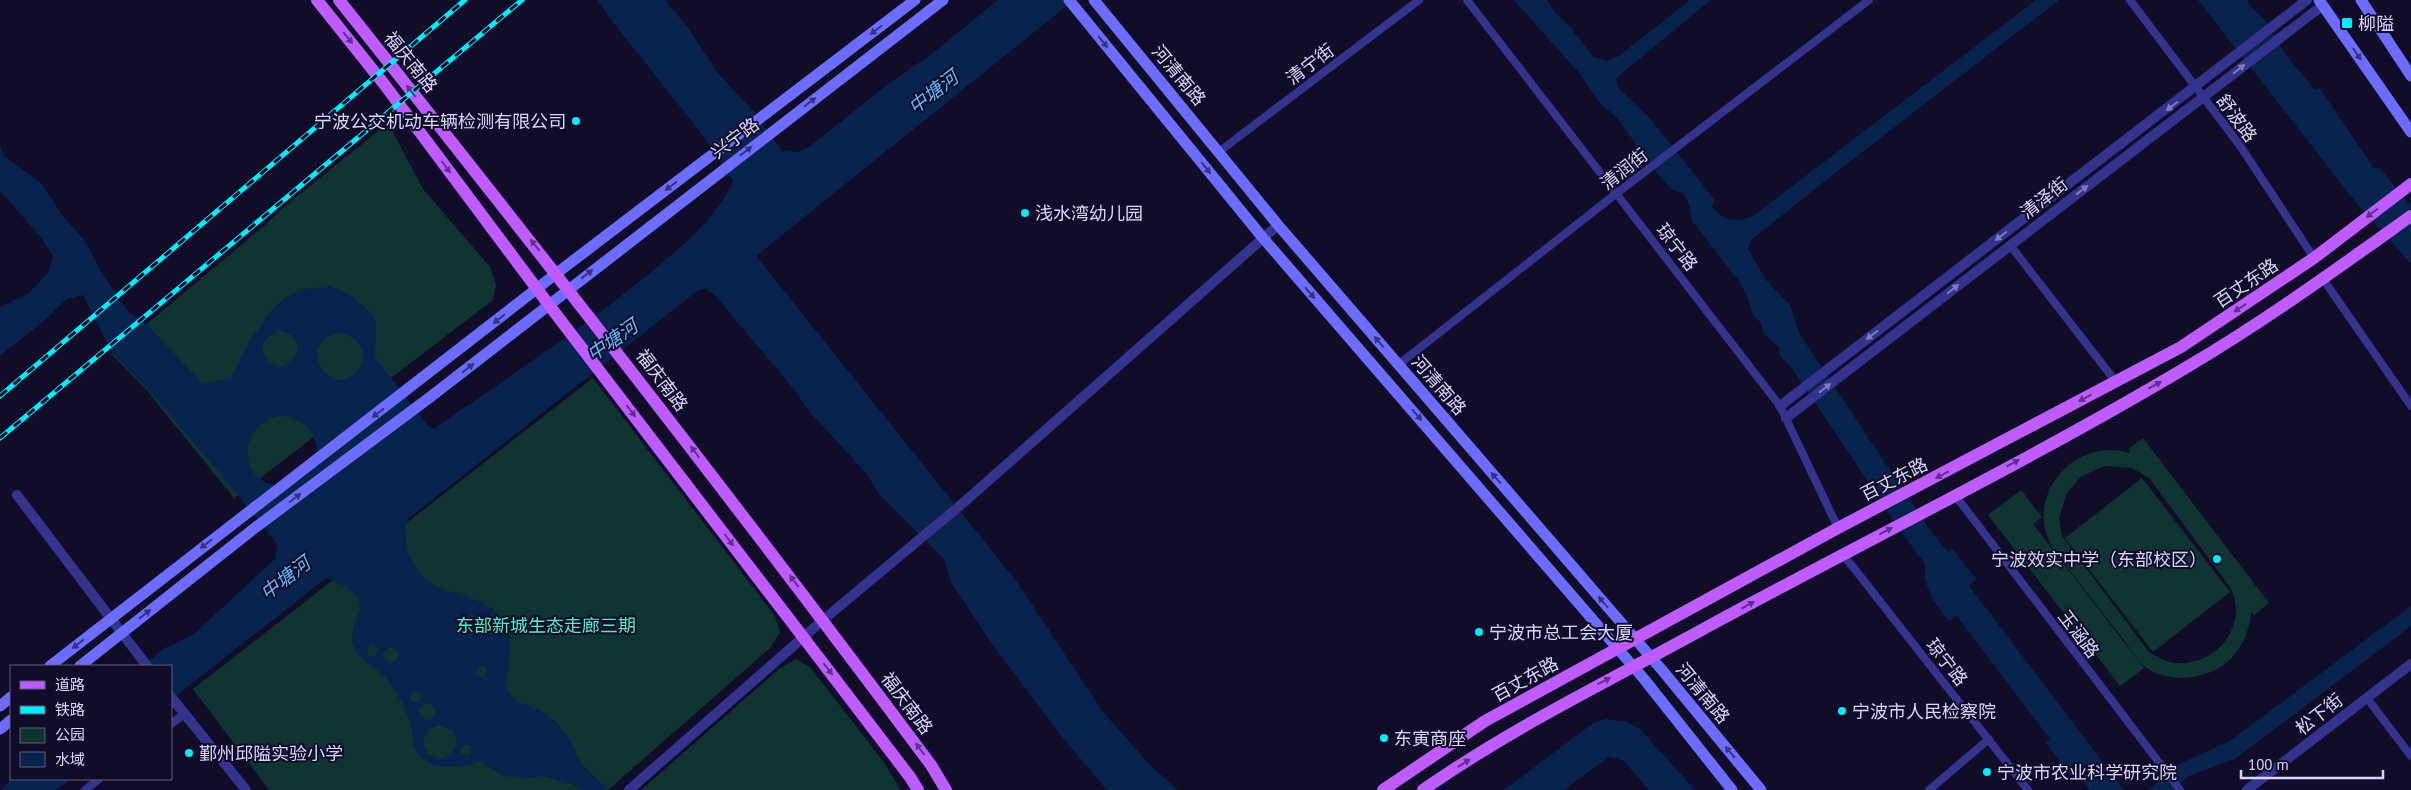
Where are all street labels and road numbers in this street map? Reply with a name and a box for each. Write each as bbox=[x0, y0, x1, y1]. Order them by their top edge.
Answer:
street label: 福庆南路 bbox=[379, 27, 443, 97]
street label: 清宁街 bbox=[1282, 39, 1338, 89]
street label: 河清南路 bbox=[1147, 40, 1211, 110]
street label: 舒波路 bbox=[2212, 89, 2262, 147]
street label: 兴宁路 bbox=[707, 113, 763, 163]
street label: 清润街 bbox=[1596, 143, 1652, 195]
street label: 清泽街 bbox=[2016, 172, 2072, 224]
street label: 琼宁路 bbox=[1651, 219, 1703, 275]
street label: 百丈东路 bbox=[2210, 253, 2282, 313]
street label: 福庆南路 bbox=[631, 344, 693, 416]
street label: 河清南路 bbox=[1407, 350, 1471, 420]
street label: 百丈东路 bbox=[1857, 452, 1931, 506]
street label: 玉涵路 bbox=[2054, 606, 2104, 662]
street label: 琼宁路 bbox=[1921, 634, 1973, 690]
street label: 百丈东路 bbox=[1488, 651, 1562, 707]
street label: 河清南路 bbox=[1671, 658, 1735, 728]
street label: 福庆南路 bbox=[876, 667, 938, 739]
street label: 松下街 bbox=[2291, 688, 2347, 740]

